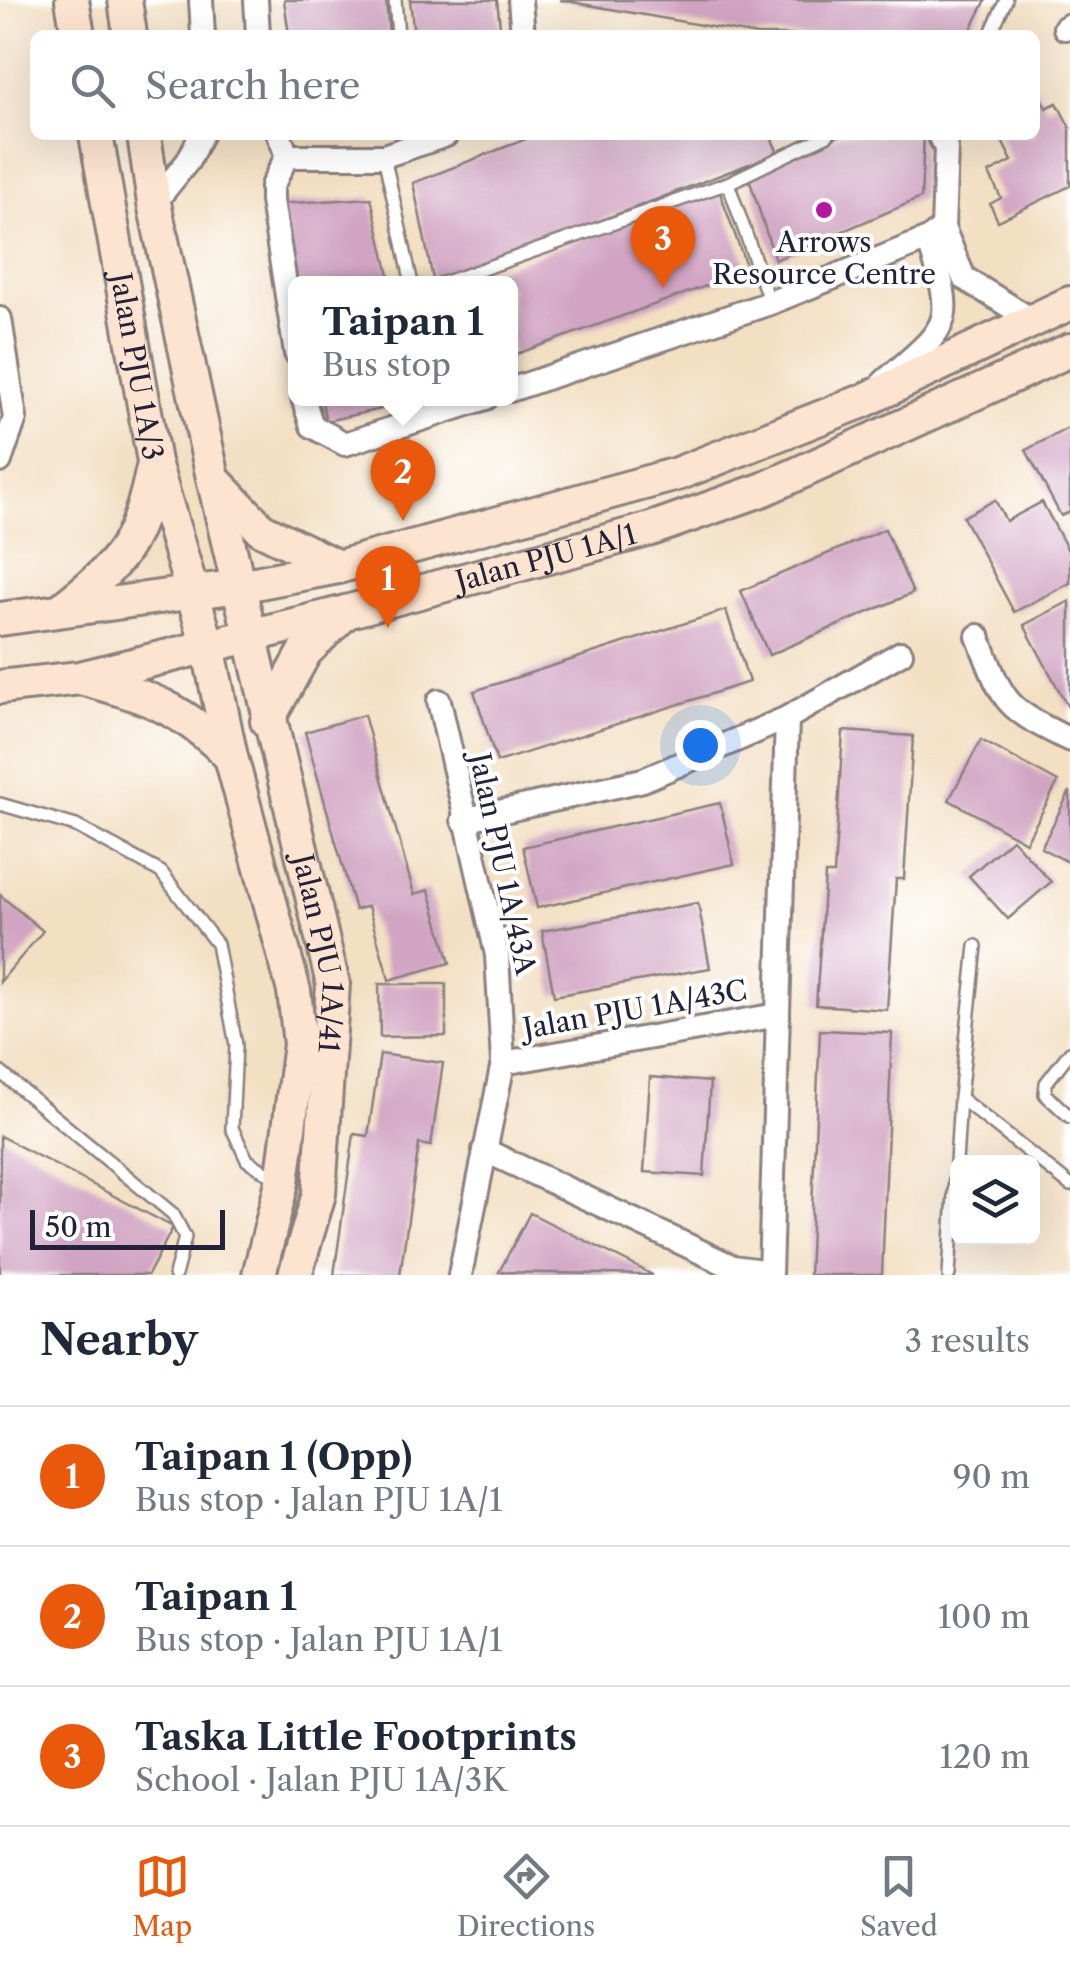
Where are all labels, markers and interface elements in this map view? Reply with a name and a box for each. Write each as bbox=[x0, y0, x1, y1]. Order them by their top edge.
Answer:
search box bbox=[30, 30, 1040, 140]
icon: search bbox=[65, 58, 120, 113]
text: Search here bbox=[145, 62, 360, 109]
marker: Arrows Resource Centre bbox=[813, 199, 835, 221]
pin: 3 bbox=[630, 206, 696, 288]
place label: Arrows Resource Centre bbox=[712, 225, 936, 291]
street label: Jalan PJU 1A/3 bbox=[103, 266, 170, 463]
popup bbox=[288, 276, 518, 406]
text: Taipan 1 bbox=[322, 298, 484, 345]
text: Bus stop bbox=[322, 345, 451, 384]
pin: 2 bbox=[370, 438, 436, 521]
street label: Jalan PJU 1A/1 bbox=[448, 517, 641, 599]
pin: 1 bbox=[356, 546, 420, 628]
your location bbox=[675, 720, 726, 771]
street label: Jalan PJU 1A/43A bbox=[462, 746, 543, 979]
street label: Jalan PJU 1A/41 bbox=[285, 847, 350, 1054]
street label: Jalan PJU 1A/43C bbox=[516, 973, 750, 1046]
map controls bbox=[950, 1155, 1040, 1245]
button: layers bbox=[950, 1155, 1040, 1245]
scale bar bbox=[30, 1205, 225, 1250]
text: 50 m bbox=[45, 1210, 112, 1244]
text: Nearby bbox=[40, 1314, 198, 1366]
text: 3 results bbox=[904, 1321, 1030, 1360]
text: Taipan 1 (Opp) bbox=[135, 1433, 412, 1480]
text: 1 bbox=[65, 1457, 80, 1496]
text: 90 m bbox=[953, 1457, 1030, 1496]
text: Bus stop · Jalan PJU 1A/1 bbox=[135, 1480, 502, 1519]
text: Taipan 1 bbox=[135, 1573, 297, 1620]
text: 2 bbox=[63, 1597, 82, 1636]
text: 100 m bbox=[938, 1597, 1030, 1636]
text: Bus stop · Jalan PJU 1A/1 bbox=[135, 1620, 502, 1659]
text: Taska Little Footprints bbox=[135, 1713, 577, 1760]
text: 3 bbox=[63, 1737, 82, 1776]
text: 120 m bbox=[940, 1737, 1030, 1776]
text: School · Jalan PJU 1A/3K bbox=[135, 1760, 507, 1799]
tab: Map bbox=[132, 1849, 192, 1943]
tab: Directions bbox=[457, 1849, 595, 1943]
tab: Saved bbox=[860, 1849, 938, 1943]

